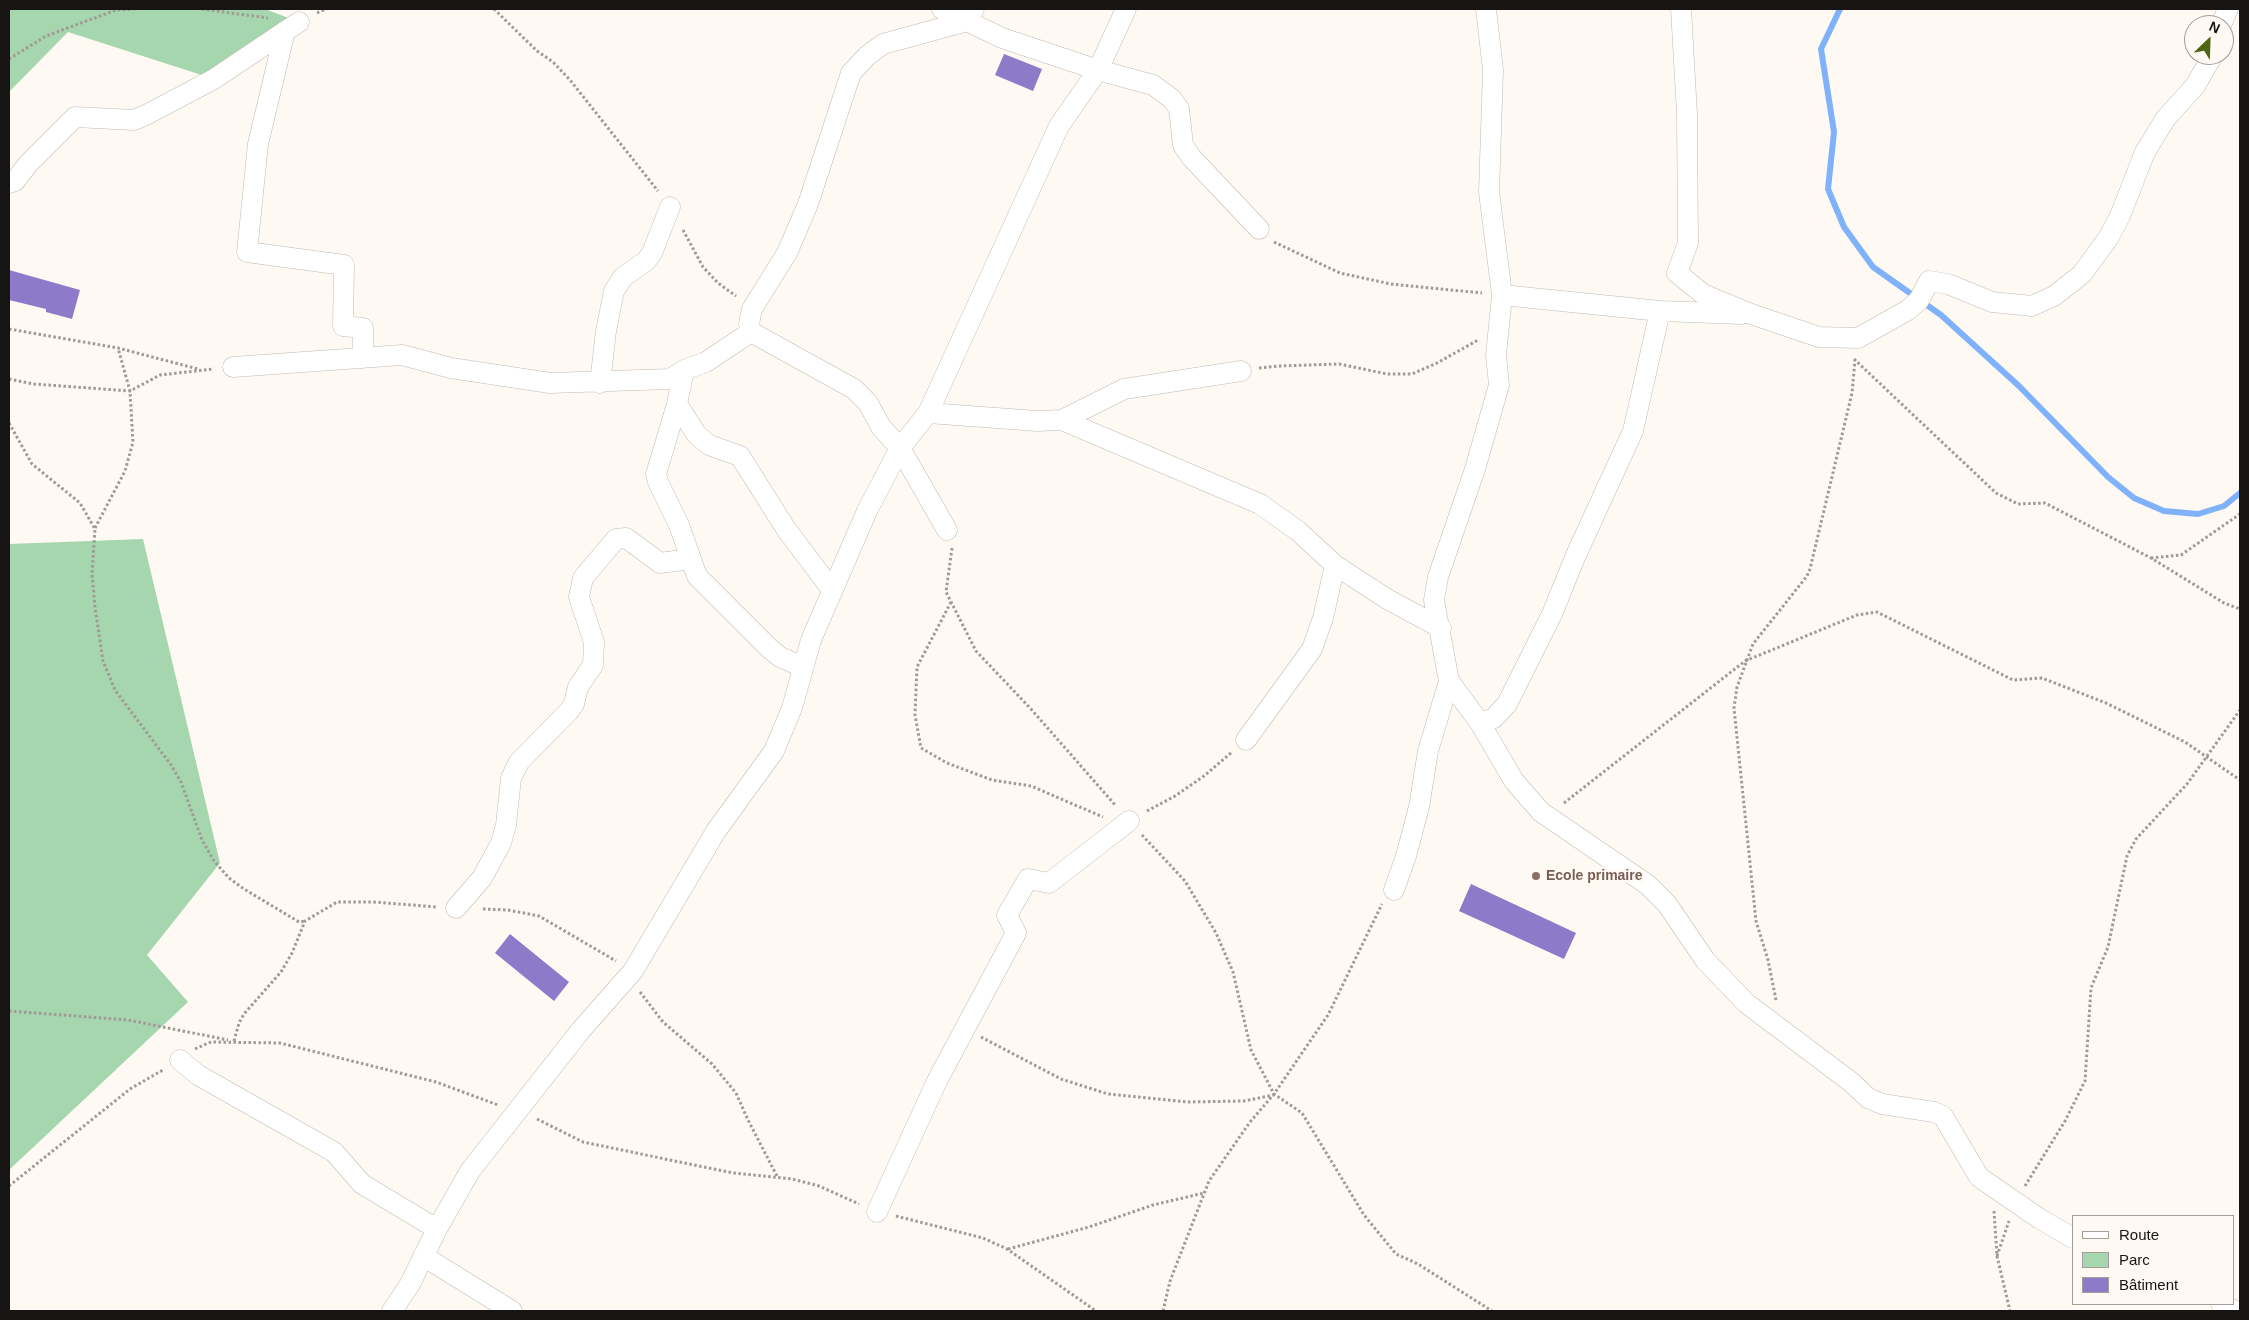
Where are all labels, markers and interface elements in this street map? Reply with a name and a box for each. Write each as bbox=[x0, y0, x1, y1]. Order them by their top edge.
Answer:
north arrow bbox=[2184, 15, 2234, 65]
text: N bbox=[2207, 18, 2223, 37]
place label: Ecole primaire bbox=[1546, 868, 1642, 884]
marker: Ecole primaire bbox=[1530, 870, 1542, 882]
legend bbox=[2072, 1215, 2234, 1305]
text: Route bbox=[2119, 1226, 2159, 1243]
text: Parc bbox=[2119, 1251, 2150, 1268]
text: Bâtiment bbox=[2119, 1276, 2178, 1293]

